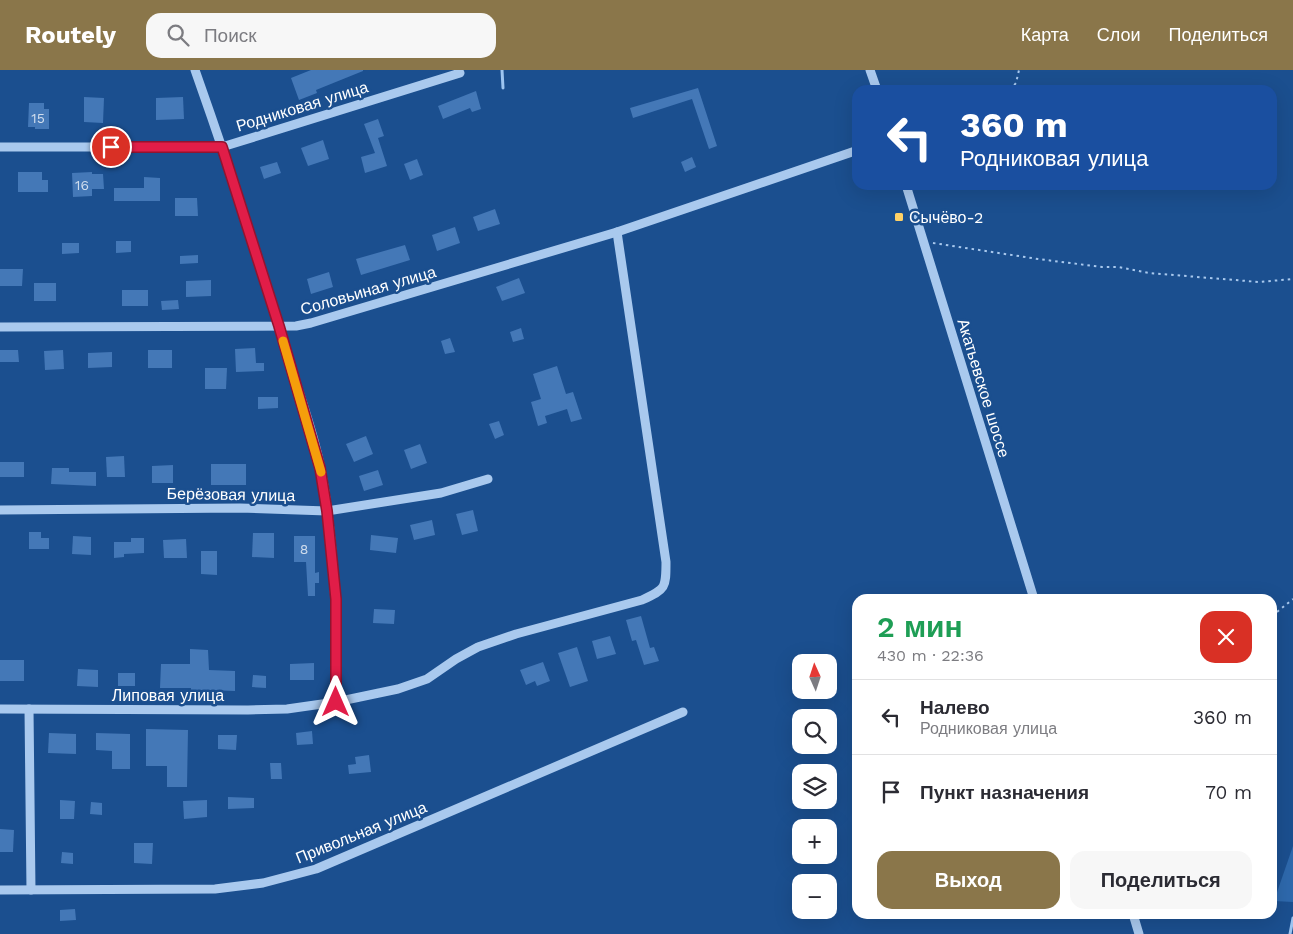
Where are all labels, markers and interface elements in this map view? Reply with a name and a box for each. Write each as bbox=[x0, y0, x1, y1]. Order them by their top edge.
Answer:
search box bbox=[146, 13, 496, 58]
text: Routely bbox=[25, 21, 116, 49]
icon: search bbox=[164, 21, 192, 49]
text: Поиск bbox=[204, 24, 257, 47]
text: Карта bbox=[1021, 24, 1069, 45]
text: Слои bbox=[1097, 24, 1141, 45]
text: Поделиться bbox=[1169, 24, 1268, 45]
street label: Родниковая улица bbox=[234, 77, 371, 136]
text: 360 m bbox=[960, 104, 1068, 146]
icon: left bbox=[877, 105, 942, 170]
house number: 15 bbox=[31, 110, 45, 126]
pin bbox=[90, 126, 132, 168]
icon: arrive bbox=[97, 133, 125, 161]
text: Родниковая улица bbox=[960, 146, 1148, 171]
house number: 16 bbox=[75, 177, 89, 193]
place label: Сычёво-2 bbox=[909, 208, 983, 227]
marker: Сычёво-2 bbox=[893, 211, 905, 223]
street label: Соловьиная улица bbox=[298, 262, 438, 319]
street label: Акатьевское шоссе bbox=[953, 316, 1014, 460]
street label: Берёзовая улица bbox=[167, 484, 296, 505]
house number: 8 bbox=[300, 541, 308, 557]
text: 2 мин bbox=[877, 609, 963, 644]
button: close bbox=[1200, 611, 1252, 663]
text: 430 m · 22:36 bbox=[877, 646, 984, 665]
north arrow bbox=[792, 654, 838, 699]
map controls bbox=[792, 654, 837, 919]
position arrow bbox=[309, 675, 361, 727]
street label: Липовая улица bbox=[112, 686, 224, 705]
text: Налево bbox=[920, 696, 990, 719]
icon: left bbox=[877, 703, 905, 731]
text: 360 m bbox=[1193, 706, 1252, 729]
button: search bbox=[792, 709, 837, 754]
text: Родниковая улица bbox=[920, 719, 1057, 738]
button: layers bbox=[792, 764, 837, 809]
icon: arrive bbox=[877, 778, 905, 806]
text: Пункт назначения bbox=[920, 781, 1089, 804]
text: 70 m bbox=[1205, 781, 1252, 804]
street label: Привольная улица bbox=[293, 797, 430, 867]
button: + bbox=[792, 819, 837, 864]
button: Выход bbox=[877, 851, 1060, 909]
button: Поделиться bbox=[1070, 851, 1252, 909]
button: − bbox=[792, 874, 837, 919]

